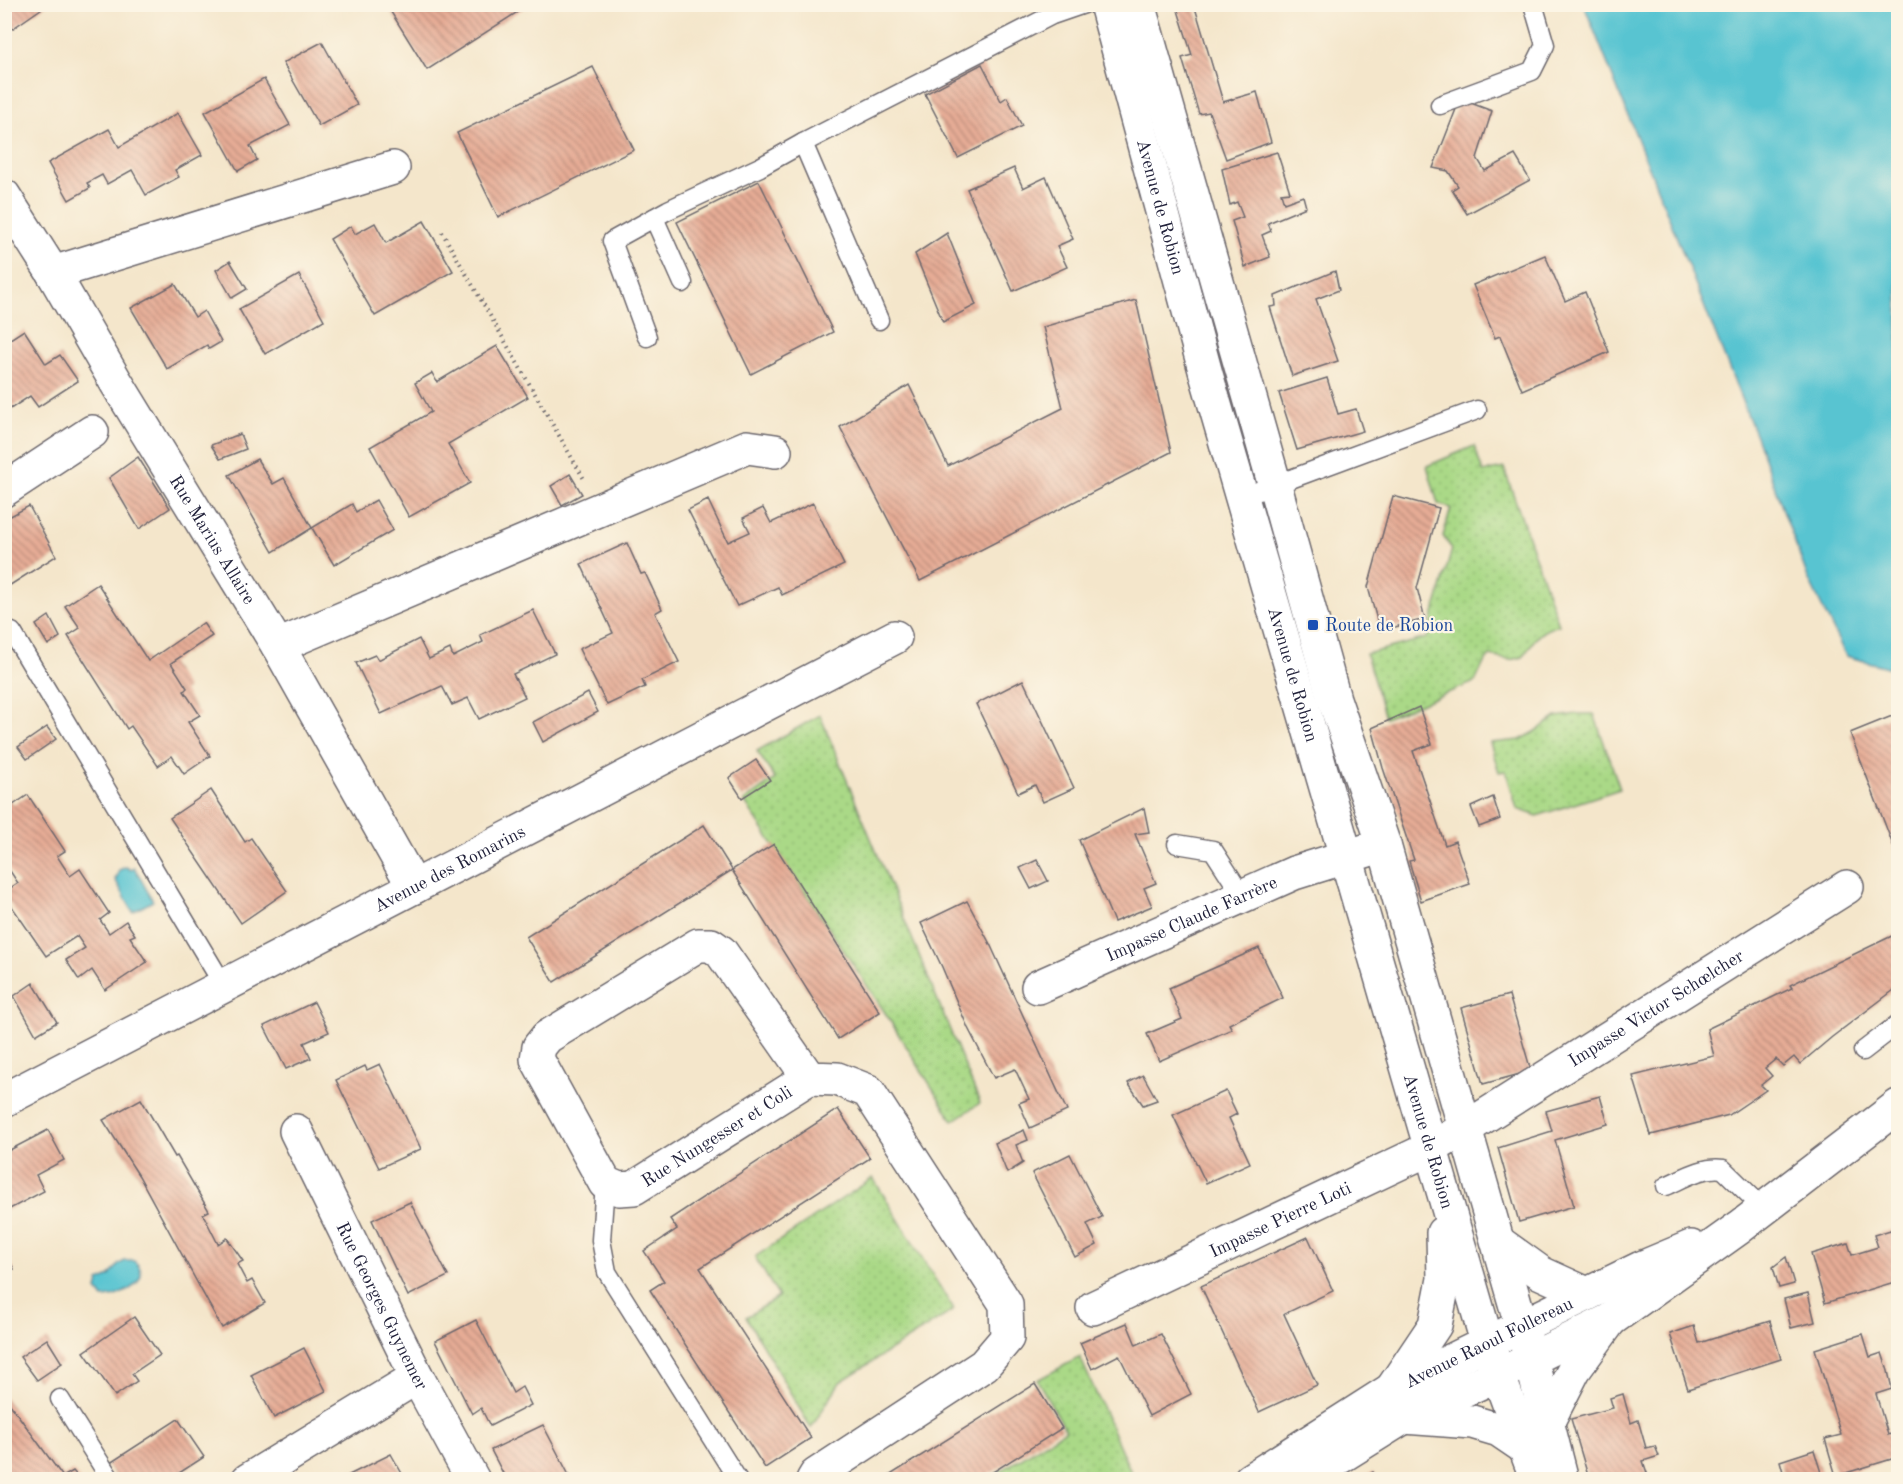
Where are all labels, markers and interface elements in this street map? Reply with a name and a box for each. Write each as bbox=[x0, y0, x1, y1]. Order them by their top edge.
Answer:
street label: Avenue de Robion bbox=[1133, 137, 1187, 277]
street label: Rue Marius Allaire bbox=[166, 472, 258, 608]
street label: Avenue de Robion bbox=[1264, 605, 1320, 744]
place label: Route de Robion bbox=[1325, 617, 1454, 635]
marker: Route de Robion bbox=[1306, 618, 1320, 632]
street label: Avenue des Romarins bbox=[371, 823, 529, 916]
street label: Impasse Claude Farrère bbox=[1104, 874, 1280, 966]
street label: Impasse Victor Schœlcher bbox=[1566, 947, 1748, 1071]
street label: Avenue de Robion bbox=[1400, 1072, 1456, 1211]
street label: Rue Nungesser et Coli bbox=[639, 1083, 796, 1191]
street label: Impasse Pierre Loti bbox=[1207, 1179, 1354, 1261]
street label: Rue Georges Guynemer bbox=[332, 1220, 431, 1394]
street label: Avenue Raoul Follereau bbox=[1402, 1294, 1576, 1392]

